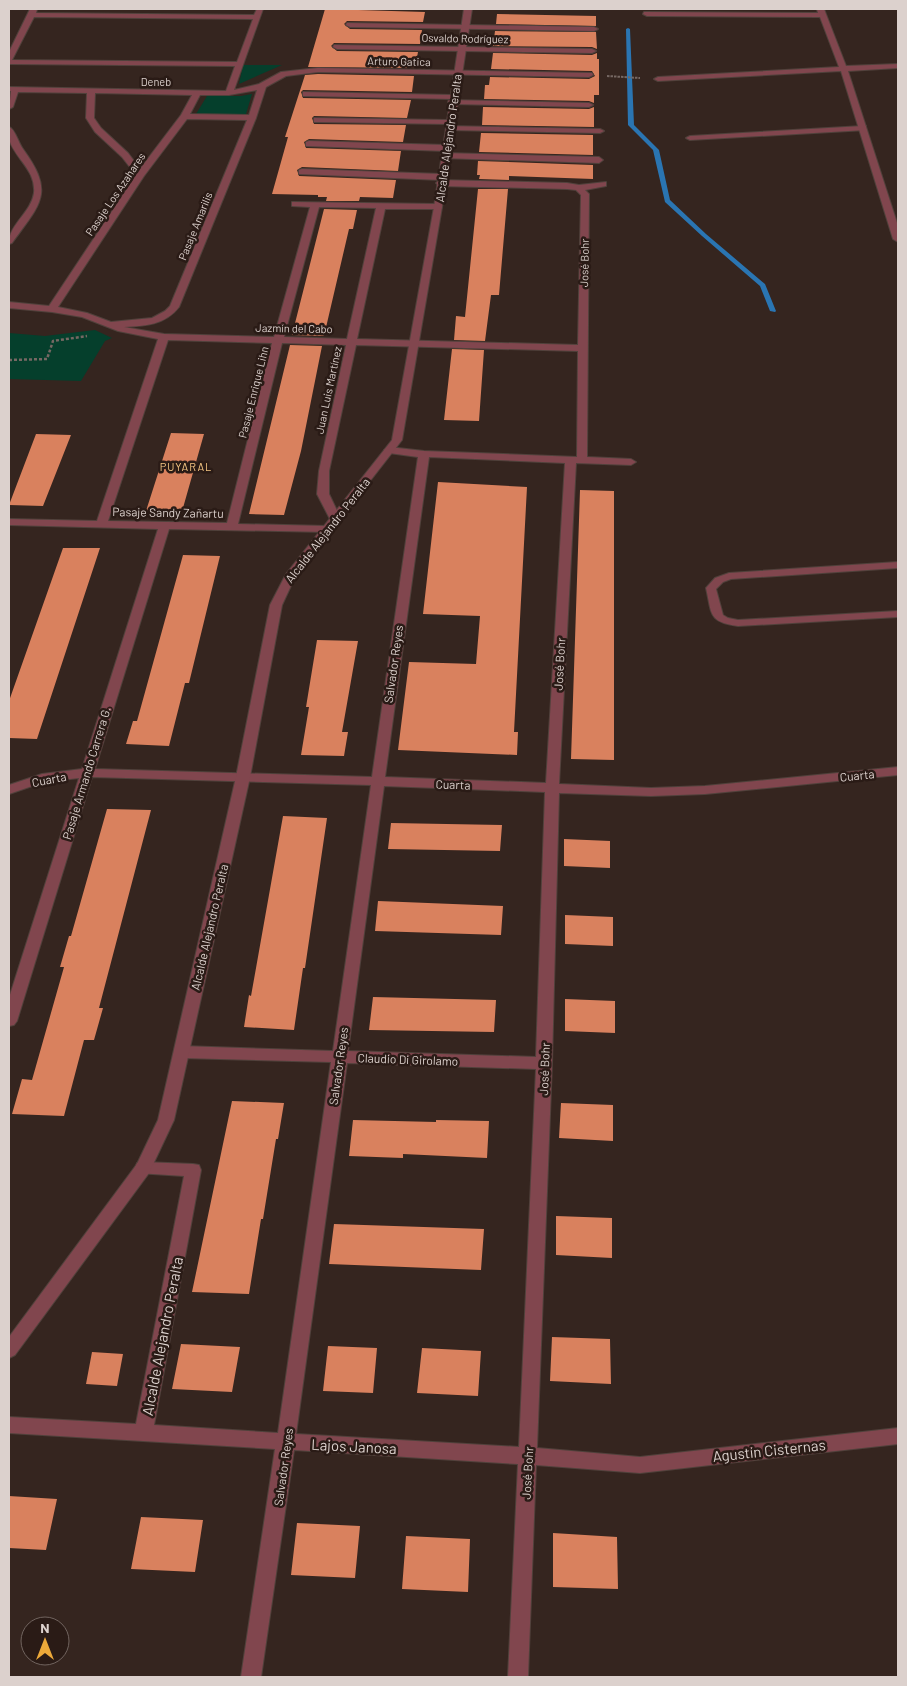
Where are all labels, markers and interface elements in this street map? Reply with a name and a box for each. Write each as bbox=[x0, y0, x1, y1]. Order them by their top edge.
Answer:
street label: Osvaldo Rodríguez bbox=[421, 31, 509, 45]
street label: Arturo Gatica bbox=[367, 54, 431, 68]
street label: Alcalde Alejandro Peralta bbox=[432, 73, 464, 203]
street label: Deneb bbox=[141, 75, 171, 88]
street label: Pasaje Los Azahares bbox=[82, 150, 148, 238]
street label: Pasaje Amarilis bbox=[175, 190, 215, 262]
street label: José Bohr bbox=[577, 239, 591, 287]
street label: Jazmín del Cabo bbox=[255, 321, 333, 335]
street label: Pasaje Enrique Lihn bbox=[235, 345, 271, 439]
street label: Juan Luis Martínez bbox=[312, 345, 344, 435]
district label: PUYARAL bbox=[160, 460, 212, 473]
street label: Alcalde Alejandro Peralta bbox=[282, 475, 372, 585]
street label: Pasaje Sandy Zañartu bbox=[112, 504, 224, 520]
street label: Salvador Reyes bbox=[381, 624, 405, 704]
street label: José Bohr bbox=[551, 637, 567, 691]
street label: Pasaje Armando Carrera G. bbox=[59, 705, 113, 841]
street label: Cuarta bbox=[839, 766, 875, 784]
street label: Cuarta bbox=[31, 769, 67, 789]
street label: Cuarta bbox=[435, 776, 471, 792]
street label: Alcalde Alejandro Peralta bbox=[188, 862, 230, 992]
street label: Salvador Reyes bbox=[326, 1026, 350, 1106]
street label: José Bohr bbox=[536, 1042, 552, 1096]
street label: Claudio Di Girolamo bbox=[357, 1050, 459, 1068]
street label: Alcalde Alejandro Peralta bbox=[138, 1255, 186, 1417]
street label: Salvador Reyes bbox=[271, 1427, 295, 1507]
street label: Lajos Janosa bbox=[311, 1435, 397, 1457]
street label: Agustín Cisternas bbox=[712, 1435, 826, 1465]
street label: José Bohr bbox=[519, 1446, 535, 1500]
north arrow bbox=[20, 1616, 70, 1666]
text: N bbox=[40, 1619, 50, 1636]

